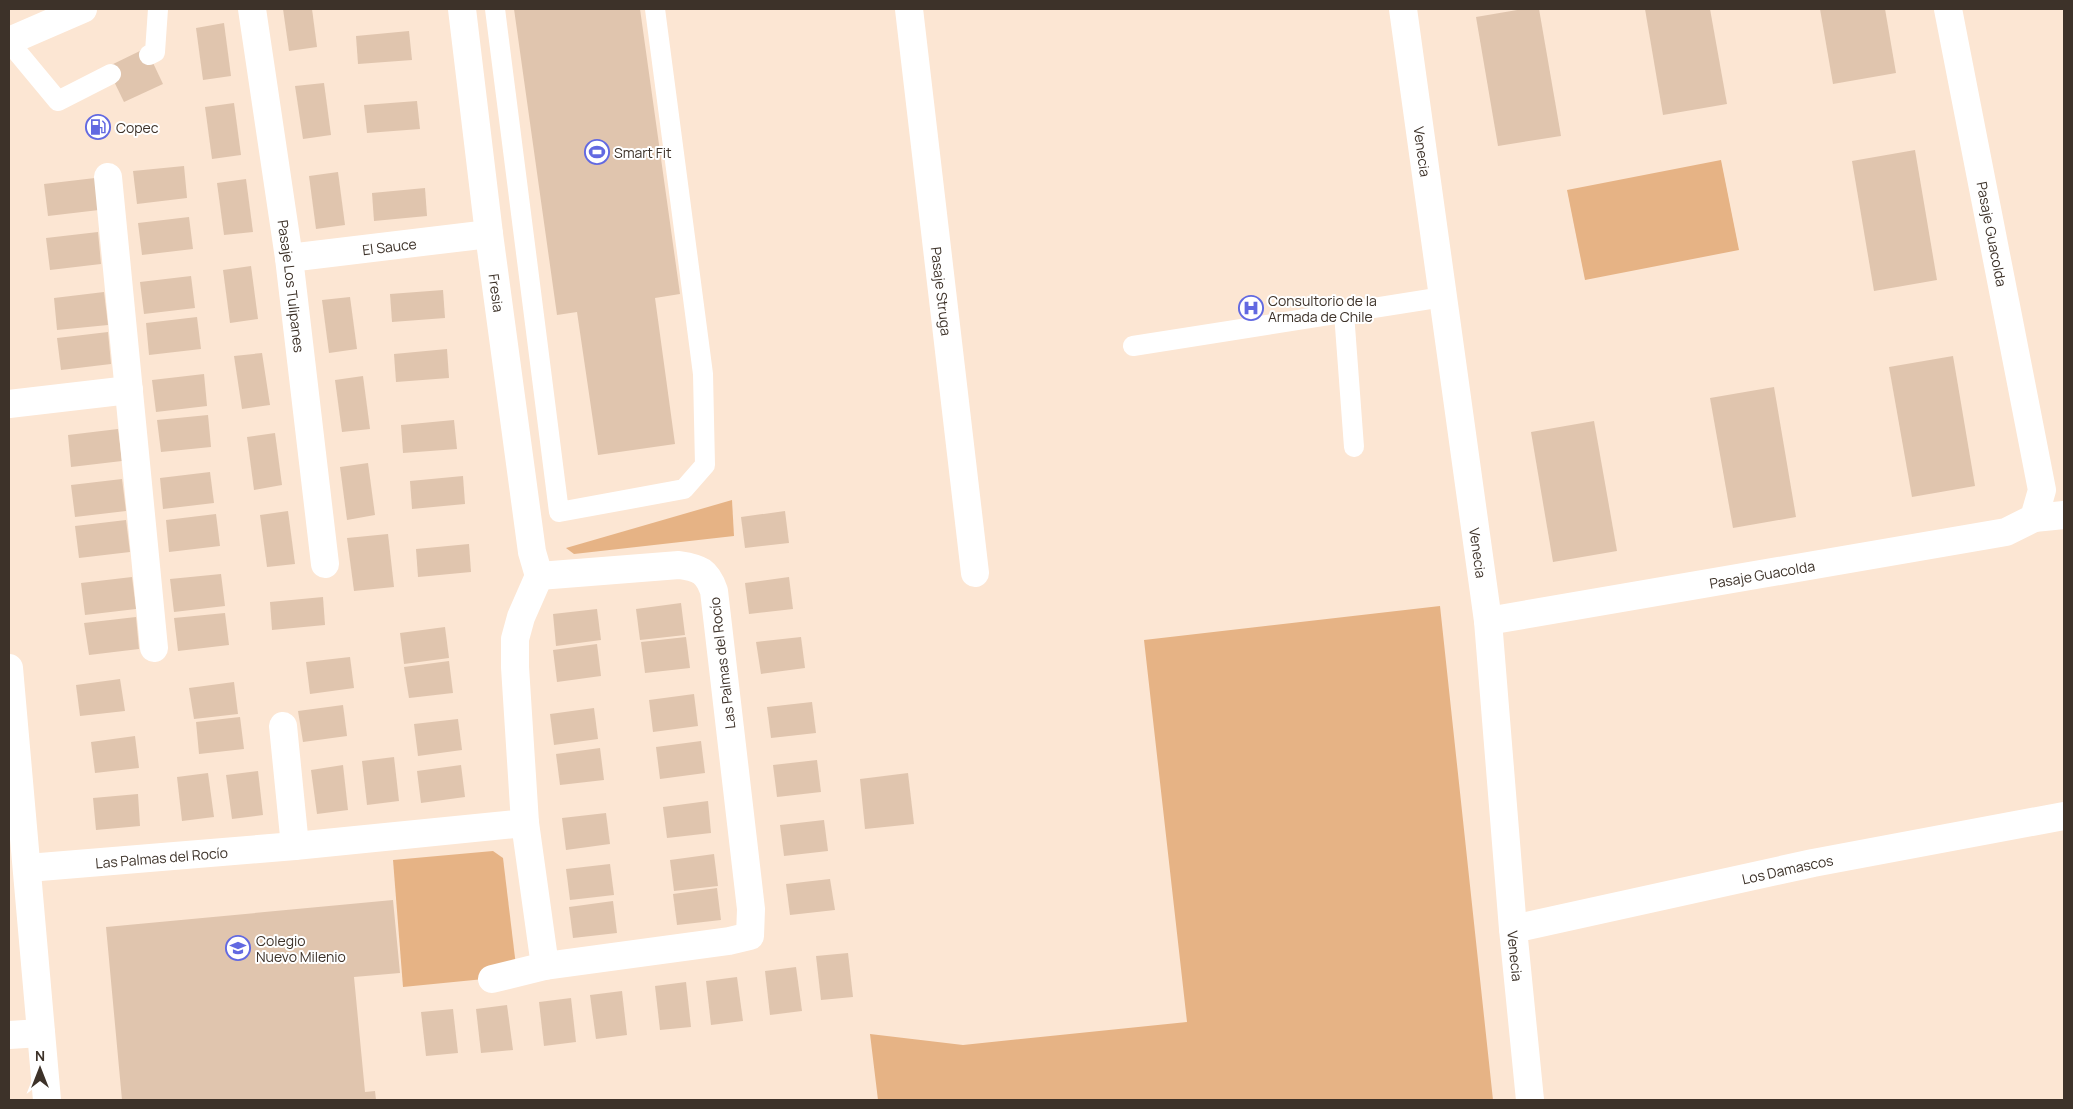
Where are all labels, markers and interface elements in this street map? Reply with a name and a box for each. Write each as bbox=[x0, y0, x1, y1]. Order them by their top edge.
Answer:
fuel station icon: Copec bbox=[85, 114, 111, 140]
place label: Copec bbox=[116, 118, 159, 137]
street label: Venecia bbox=[1410, 125, 1436, 178]
sports icon: Smart Fit bbox=[584, 139, 610, 165]
place label: Smart Fit bbox=[614, 143, 672, 162]
street label: Pasaje Guacolda bbox=[1972, 180, 2012, 288]
street label: Pasaje Los Tulipanes bbox=[274, 218, 310, 354]
street label: El Sauce bbox=[361, 233, 417, 259]
street label: Pasaje Struga bbox=[927, 246, 957, 337]
street label: Fresia bbox=[485, 272, 509, 313]
place label: Consultorio de la Armada de Chile bbox=[1268, 291, 1377, 326]
hospital icon: Consultorio de la Armada de Chile bbox=[1238, 295, 1264, 321]
street label: Venecia bbox=[1466, 526, 1491, 579]
street label: Pasaje Guacolda bbox=[1708, 556, 1816, 592]
street label: Las Palmas del Rocío bbox=[704, 596, 740, 730]
street label: Las Palmas del Rocío bbox=[95, 842, 229, 872]
street label: Los Damascos bbox=[1740, 850, 1835, 888]
street label: Venecia bbox=[1504, 930, 1528, 982]
place label: Colegio Nuevo Milenio bbox=[256, 931, 346, 966]
school or university icon: Colegio Nuevo Milenio bbox=[225, 935, 251, 961]
north arrow bbox=[15, 1044, 65, 1094]
text: N bbox=[35, 1046, 45, 1065]

